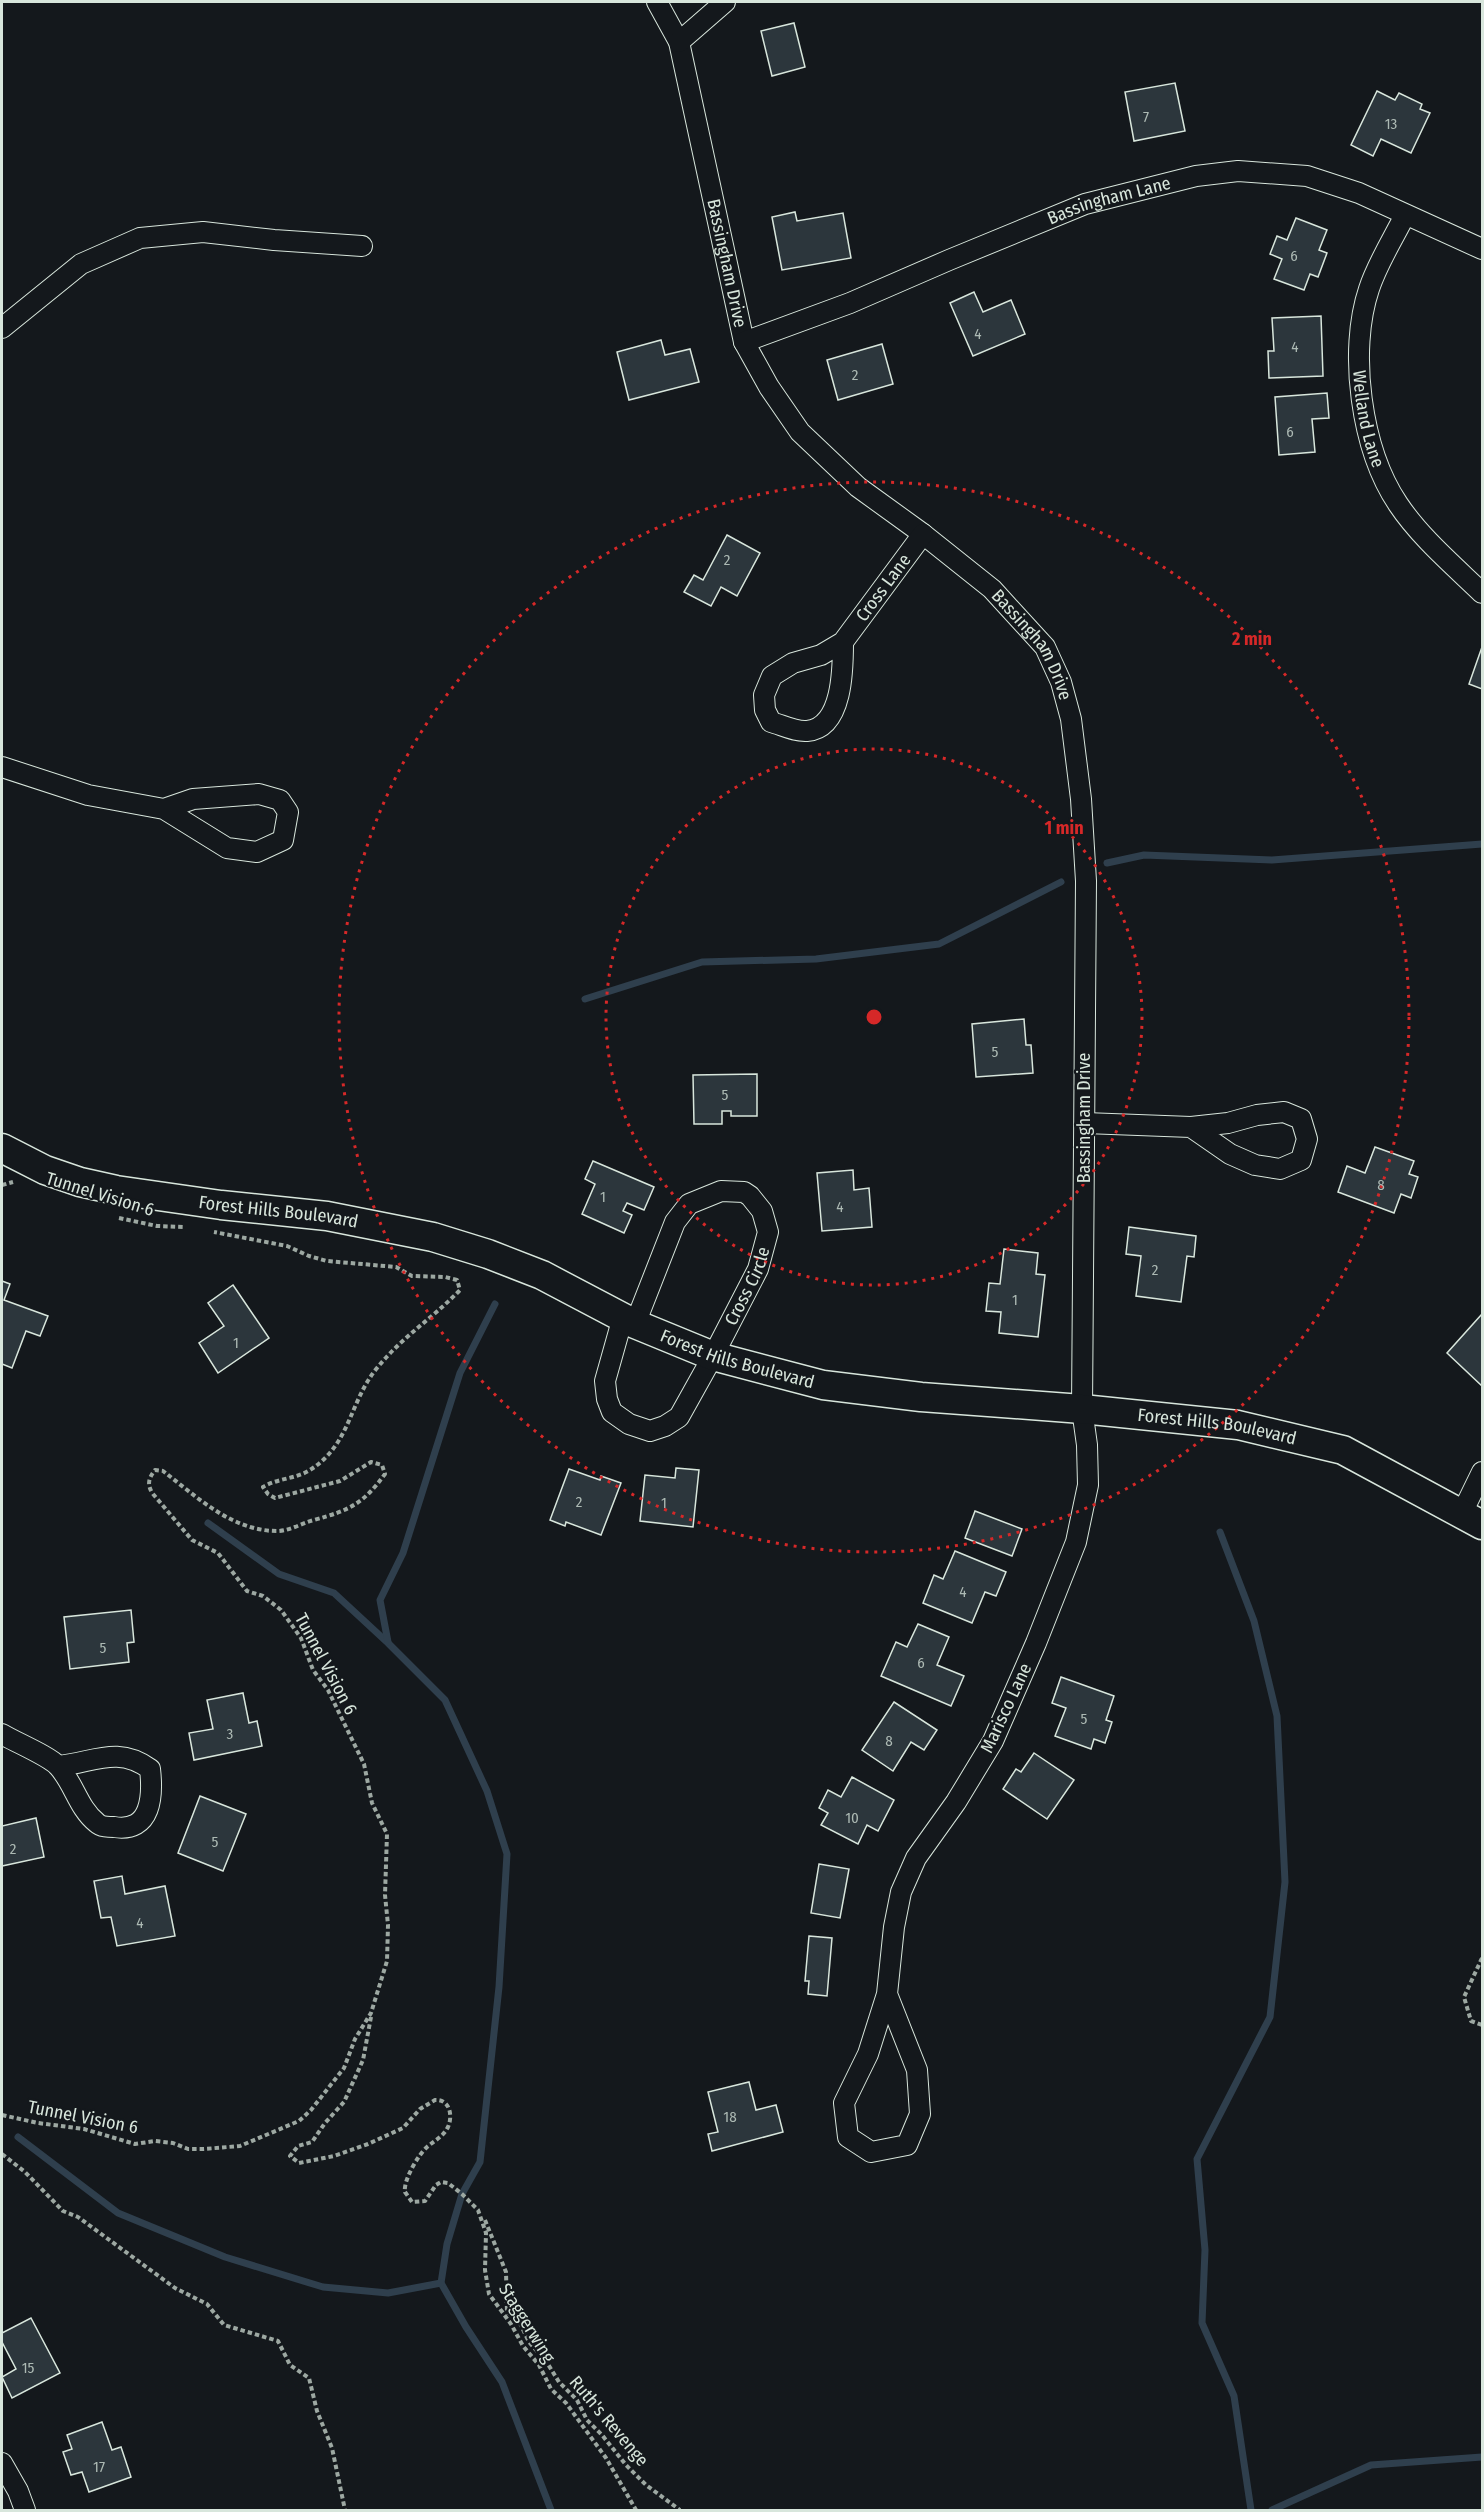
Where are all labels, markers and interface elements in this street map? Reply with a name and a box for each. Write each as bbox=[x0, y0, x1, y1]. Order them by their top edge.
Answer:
house number: 7 bbox=[1143, 108, 1149, 126]
house number: 13 bbox=[1385, 115, 1398, 133]
street label: Bassingham Lane bbox=[1044, 172, 1173, 229]
street label: Bassingham Drive bbox=[702, 197, 752, 330]
house number: 6 bbox=[1290, 247, 1298, 265]
house number: 4 bbox=[974, 325, 982, 343]
house number: 4 bbox=[1291, 338, 1299, 356]
house number: 2 bbox=[852, 366, 859, 384]
street label: Welland Lane bbox=[1348, 369, 1389, 471]
house number: 6 bbox=[1286, 423, 1294, 441]
street label: Cross Lane bbox=[851, 549, 916, 626]
house number: 2 bbox=[724, 551, 731, 569]
street label: Bassingham Drive bbox=[987, 585, 1076, 703]
text: 2 min bbox=[1231, 628, 1272, 650]
text: 1 min bbox=[1044, 817, 1084, 839]
centre of rings bbox=[864, 1007, 884, 1027]
house number: 5 bbox=[992, 1043, 999, 1061]
street label: Bassingham Drive bbox=[1073, 1053, 1095, 1183]
house number: 5 bbox=[722, 1086, 729, 1104]
street label: Tunnel Vision 6 bbox=[43, 1167, 157, 1221]
house number: 8 bbox=[1377, 1176, 1385, 1194]
house number: 1 bbox=[600, 1188, 606, 1206]
street label: Forest Hills Boulevard bbox=[197, 1191, 360, 1233]
house number: 4 bbox=[836, 1198, 844, 1216]
street label: Cross Circle bbox=[720, 1244, 775, 1329]
house number: 2 bbox=[1152, 1261, 1159, 1279]
house number: 1 bbox=[1012, 1291, 1018, 1309]
street label: Forest Hills Boulevard bbox=[657, 1325, 817, 1393]
house number: 1 bbox=[233, 1334, 239, 1352]
street label: Forest Hills Boulevard bbox=[1137, 1404, 1299, 1450]
house number: 2 bbox=[576, 1493, 583, 1511]
house number: 1 bbox=[661, 1494, 667, 1512]
house number: 4 bbox=[959, 1583, 967, 1601]
street label: Tunnel Vision 6 bbox=[290, 1609, 362, 1719]
house number: 5 bbox=[100, 1639, 107, 1657]
house number: 6 bbox=[917, 1654, 925, 1672]
street label: Marisco Lane bbox=[976, 1660, 1036, 1756]
house number: 5 bbox=[1081, 1710, 1088, 1728]
house number: 3 bbox=[227, 1725, 234, 1743]
house number: 8 bbox=[885, 1732, 893, 1750]
house number: 10 bbox=[845, 1809, 859, 1827]
house number: 5 bbox=[212, 1833, 219, 1851]
house number: 2 bbox=[10, 1840, 17, 1858]
house number: 4 bbox=[136, 1914, 144, 1932]
street label: Tunnel Vision 6 bbox=[26, 2096, 140, 2138]
house number: 18 bbox=[723, 2108, 737, 2126]
street label: Staggerwing bbox=[494, 2279, 560, 2367]
house number: 15 bbox=[22, 2359, 34, 2377]
street label: Ruth's Revenge bbox=[565, 2371, 653, 2471]
house number: 17 bbox=[93, 2458, 105, 2476]

